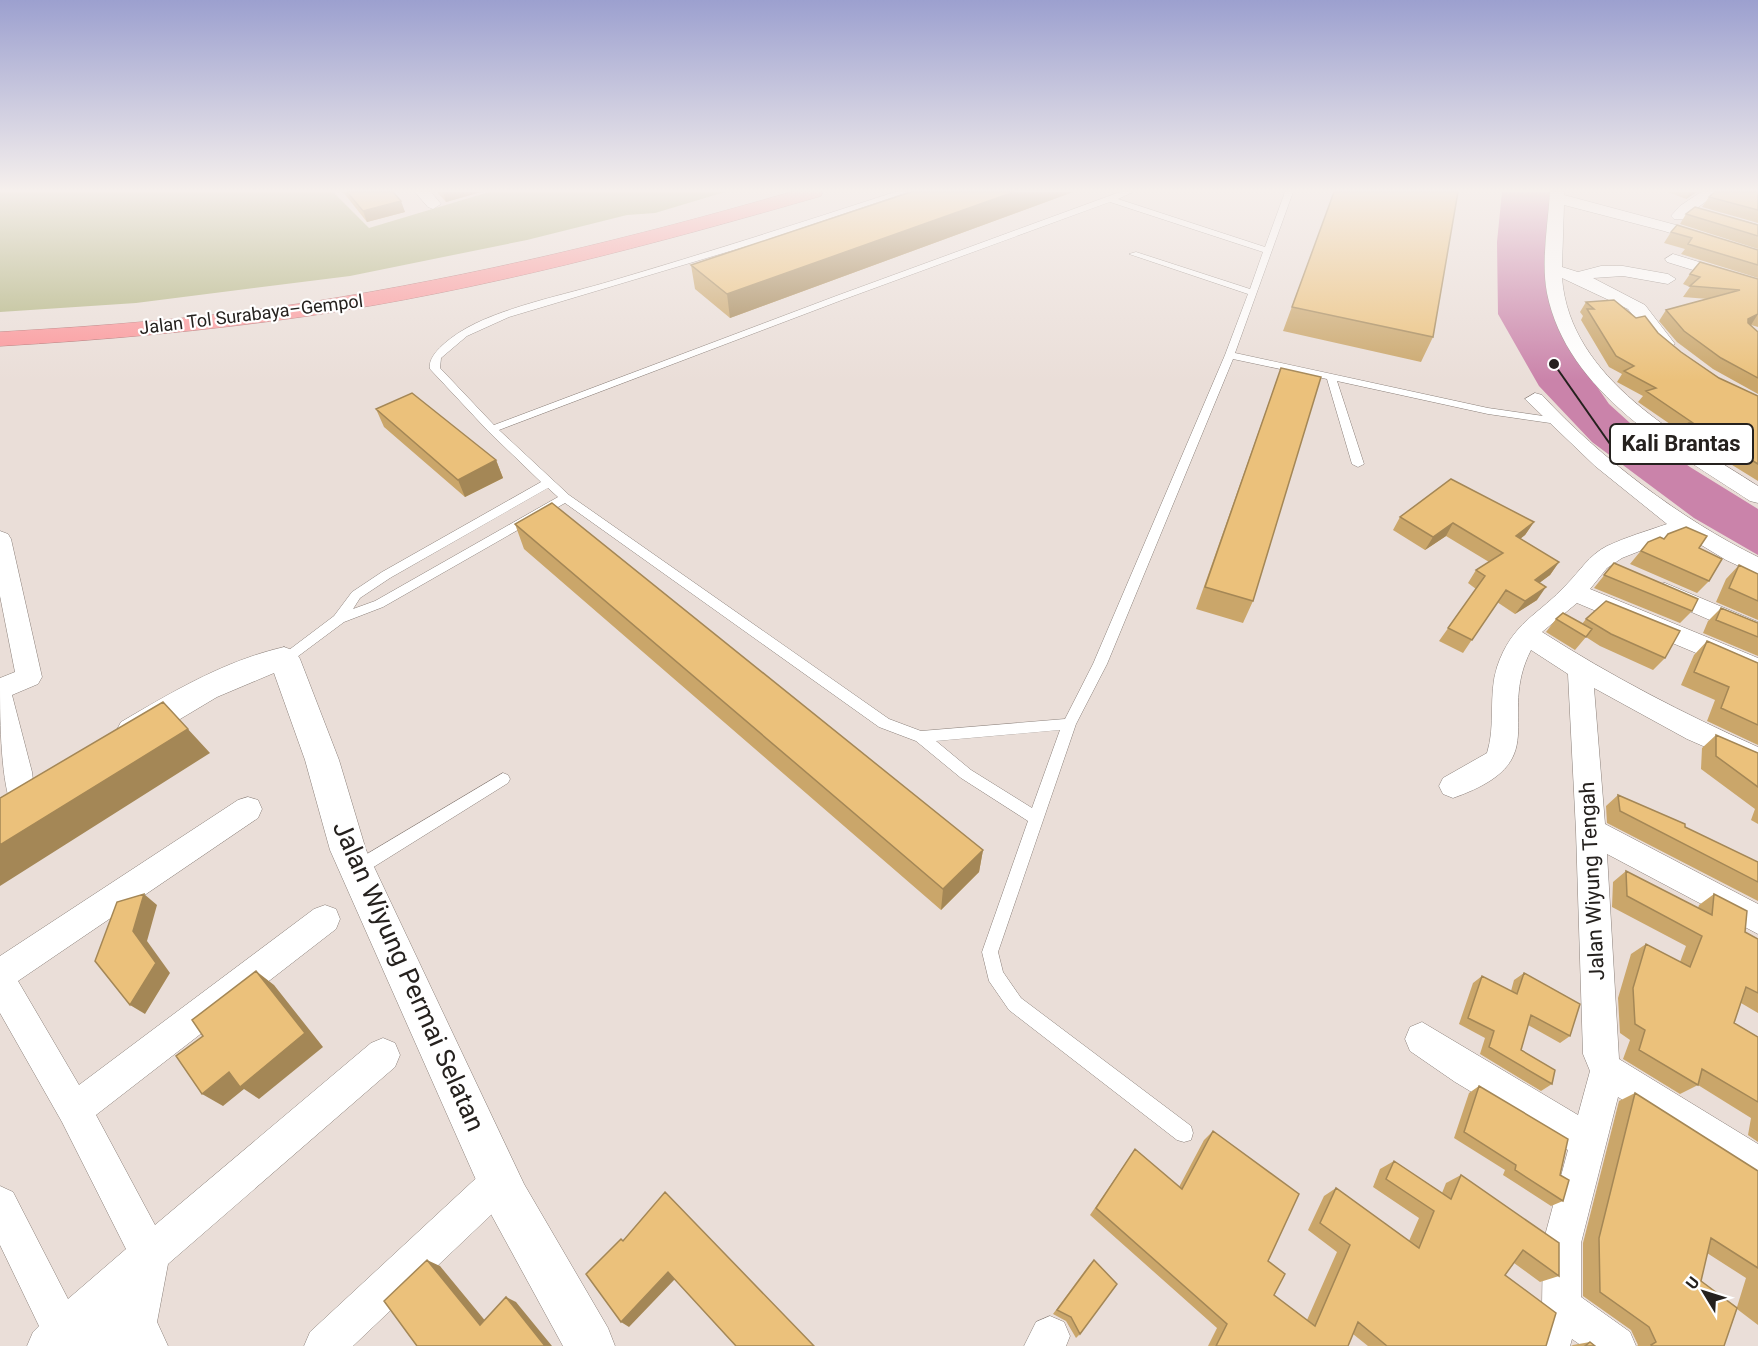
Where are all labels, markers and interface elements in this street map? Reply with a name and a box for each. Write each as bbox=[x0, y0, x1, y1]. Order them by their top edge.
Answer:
street label: Jalan Tol Surabaya–Gempol bbox=[138, 290, 364, 338]
callout: Kali Brantas bbox=[1610, 424, 1753, 464]
text: Kali Brantas bbox=[1621, 431, 1741, 456]
street label: Jalan Wiyung Tengah bbox=[1575, 781, 1609, 981]
street label: Jalan Wiyung Permai Selatan bbox=[327, 816, 491, 1136]
north arrow bbox=[1674, 1262, 1734, 1322]
text: U bbox=[1682, 1273, 1703, 1293]

